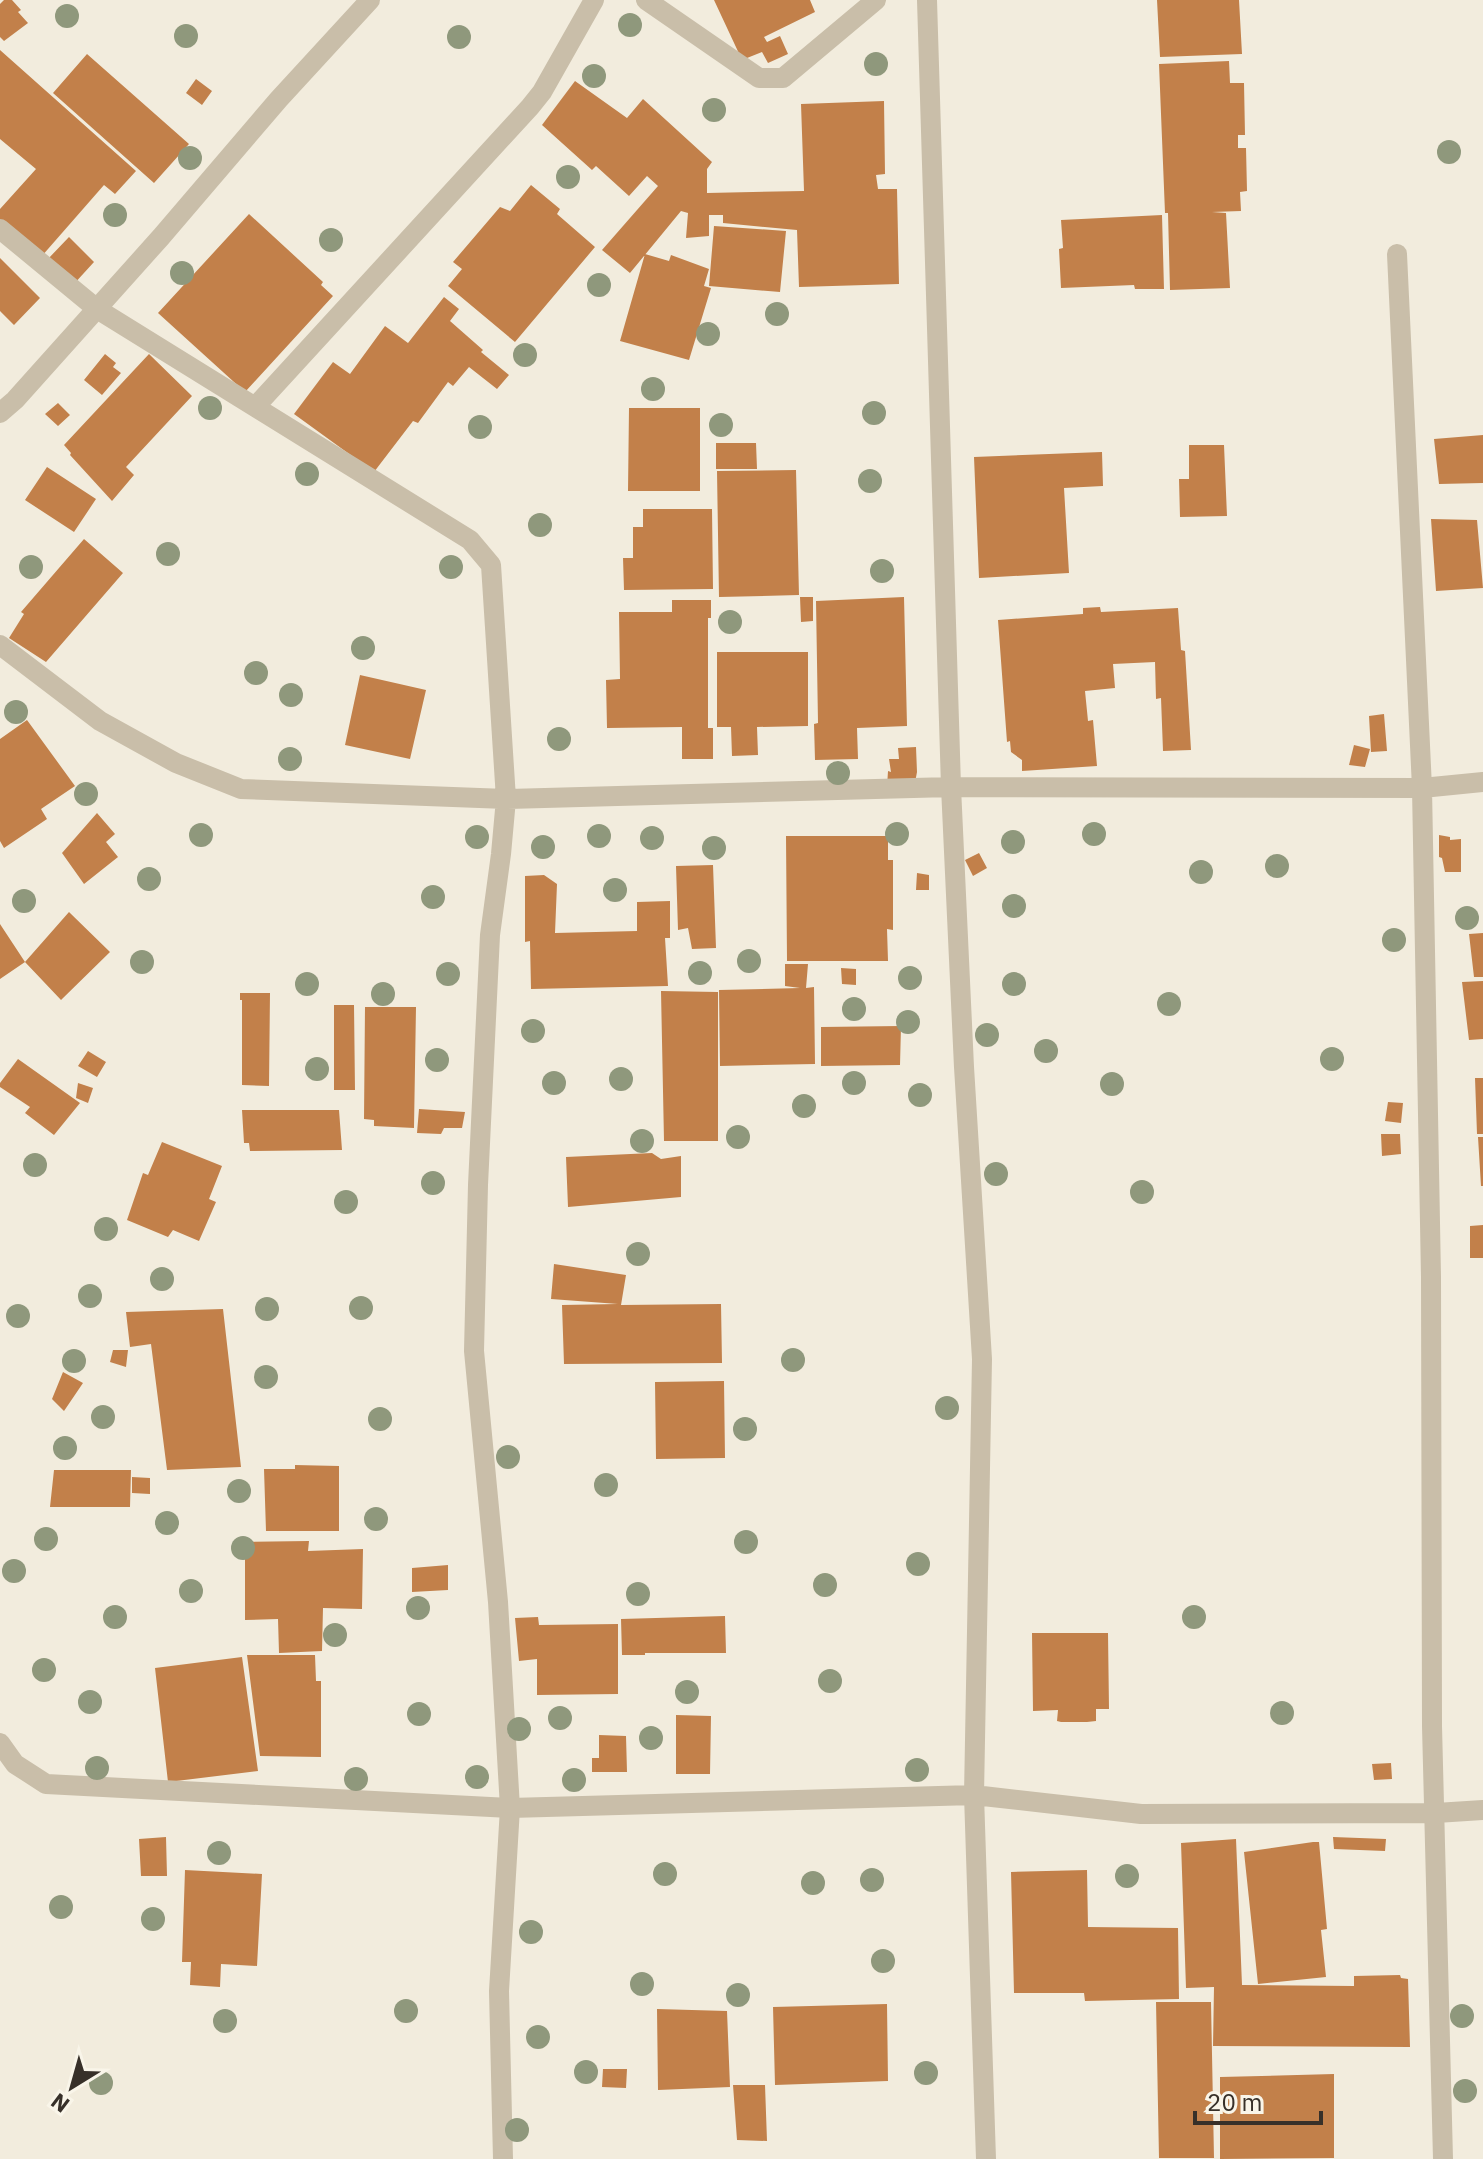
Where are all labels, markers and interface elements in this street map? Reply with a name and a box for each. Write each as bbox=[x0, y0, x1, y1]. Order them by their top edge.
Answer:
north arrow bbox=[32, 2047, 112, 2127]
scale bar bbox=[1195, 2075, 1321, 2125]
text: 20 m bbox=[1207, 2086, 1262, 2118]
text: N bbox=[45, 2087, 75, 2120]

